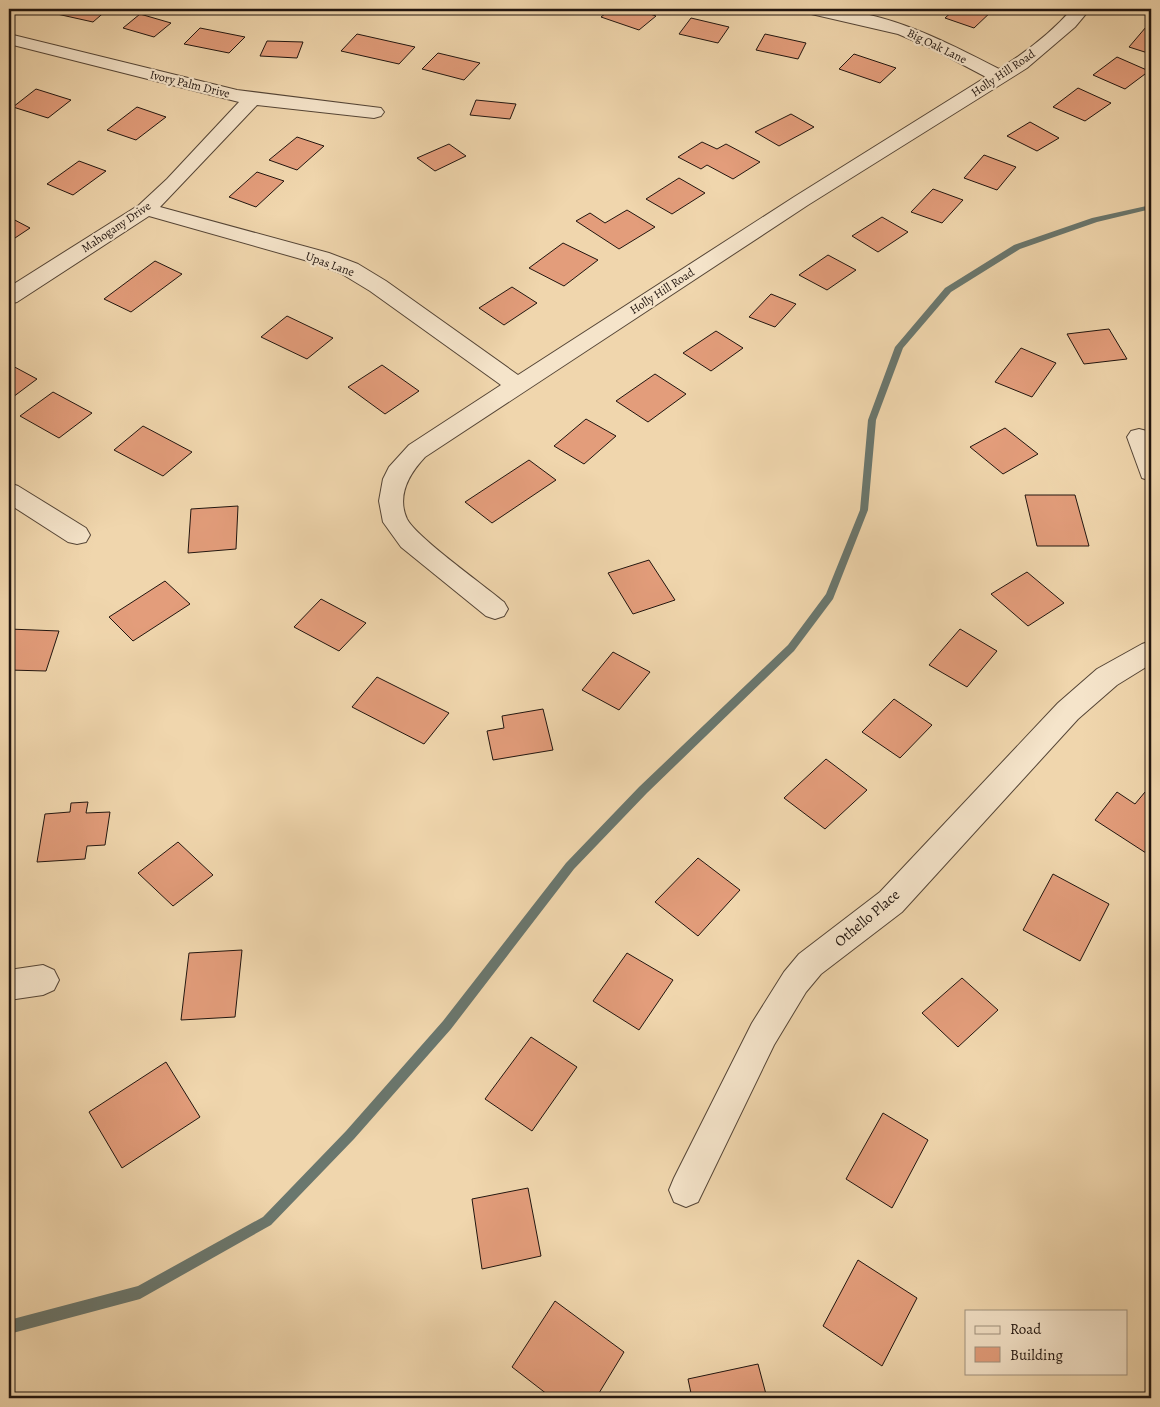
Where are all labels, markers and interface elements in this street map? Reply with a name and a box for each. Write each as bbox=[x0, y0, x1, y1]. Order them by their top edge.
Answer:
street label: Big Oak Lane bbox=[904, 25, 970, 67]
street label: Holly Hill Road bbox=[968, 45, 1039, 100]
street label: Ivory Palm Drive bbox=[148, 66, 232, 102]
street label: Mahogany Drive bbox=[78, 198, 154, 256]
street label: Upas Lane bbox=[303, 248, 357, 280]
street label: Holly Hill Road bbox=[627, 264, 698, 318]
street label: Othello Place bbox=[830, 885, 904, 951]
legend bbox=[965, 1310, 1128, 1374]
text: Road bbox=[1010, 1319, 1042, 1339]
text: Building bbox=[1010, 1345, 1063, 1365]

